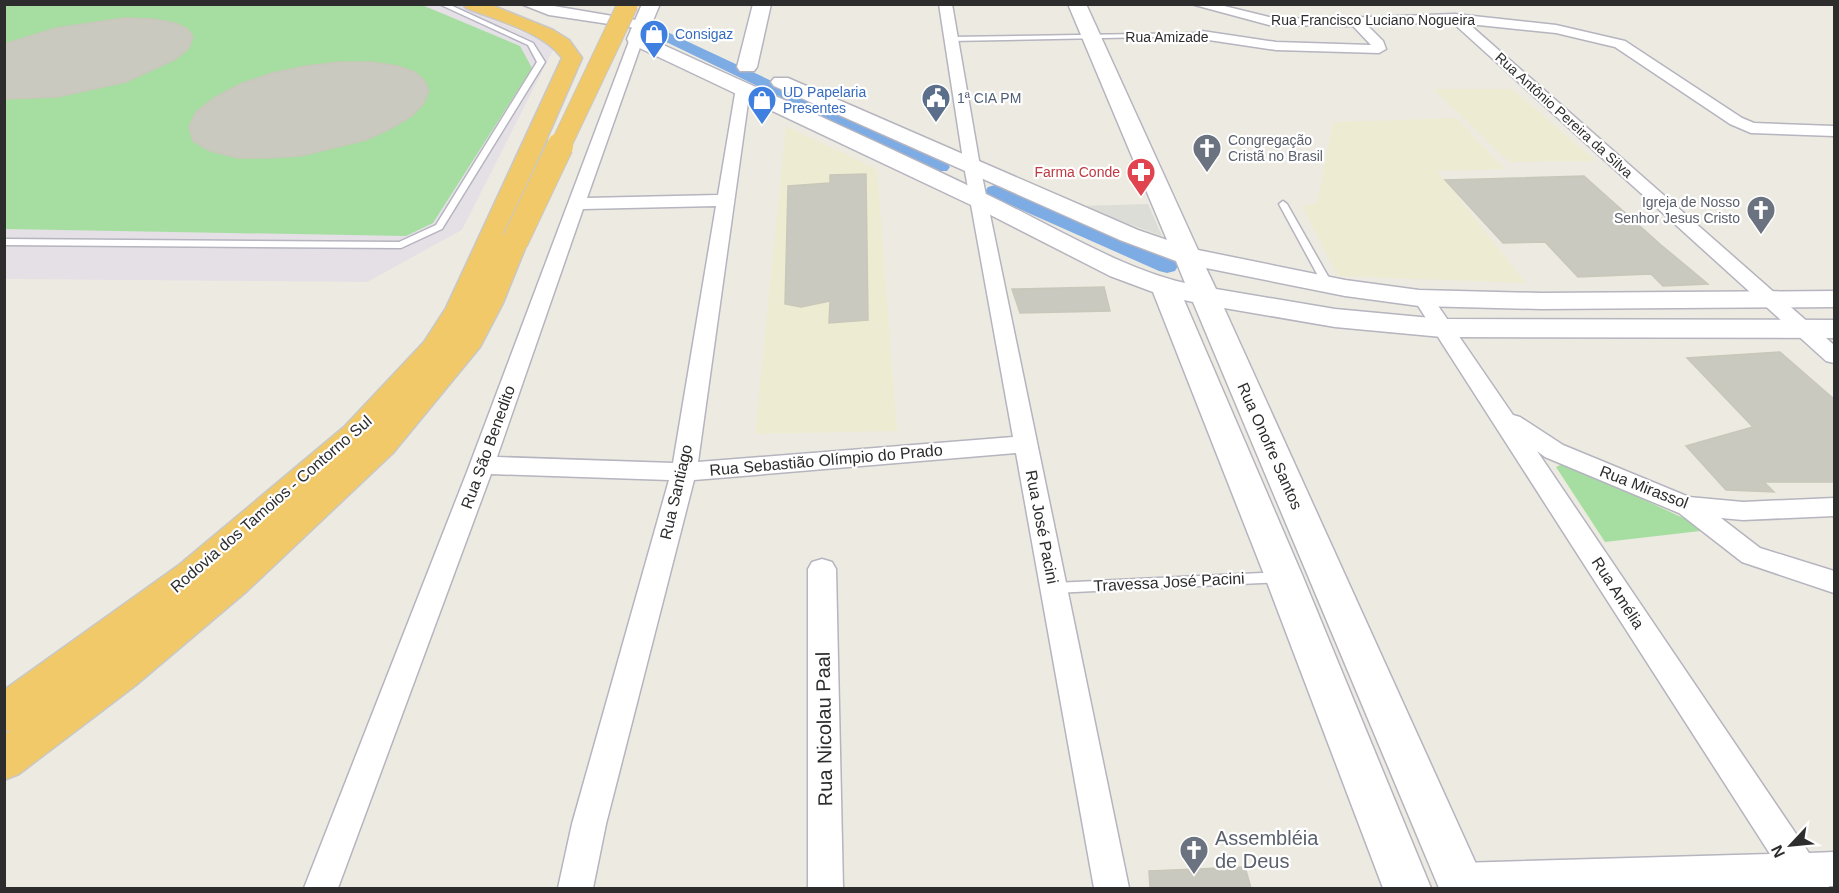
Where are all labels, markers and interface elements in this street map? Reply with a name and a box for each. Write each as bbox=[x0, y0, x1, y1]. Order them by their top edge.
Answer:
street label: Rua Francisco Luciano Nogueira bbox=[1271, 12, 1475, 28]
shop icon: Consigaz bbox=[638, 18, 670, 60]
place label: Consigaz bbox=[675, 26, 733, 42]
street label: Rua Amizade bbox=[1125, 29, 1209, 45]
street label: Rua Antônio Pereira da Silva bbox=[1492, 49, 1636, 181]
public building icon: 1ª CIA PM bbox=[920, 82, 952, 124]
shop icon: UD Papelaria Presentes bbox=[746, 84, 778, 126]
place label: UD Papelaria Presentes bbox=[783, 84, 866, 116]
place label: 1ª CIA PM bbox=[957, 90, 1021, 106]
church icon: Congregação Cristã no Brasil bbox=[1191, 132, 1223, 174]
place label: Congregação Cristã no Brasil bbox=[1228, 132, 1323, 164]
pharmacy icon: Farma Conde bbox=[1125, 156, 1157, 198]
place label: Farma Conde bbox=[1034, 164, 1120, 180]
place label: Igreja de Nosso Senhor Jesus Cristo bbox=[1614, 194, 1740, 226]
church icon: Igreja de Nosso Senhor Jesus Cristo bbox=[1745, 194, 1777, 236]
street label: Rua Onofre Santos bbox=[1234, 380, 1306, 512]
street label: Rua São Benedito bbox=[458, 383, 518, 511]
street label: Rodovia dos Tamoios - Contorno Sul bbox=[167, 412, 375, 596]
street label: Rua Sebastião Olímpio do Prado bbox=[709, 441, 943, 479]
street label: Rua Santiago bbox=[657, 443, 695, 541]
street label: Rua Mirassol bbox=[1597, 462, 1691, 512]
street label: Rua José Pacini bbox=[1023, 469, 1061, 585]
street label: Rua Amélia bbox=[1589, 554, 1647, 632]
street label: Travessa José Pacini bbox=[1093, 570, 1245, 594]
street label: Rua Nicolau Paal bbox=[812, 652, 836, 806]
north arrow bbox=[1761, 815, 1821, 875]
place label: Assembléia de Deus bbox=[1215, 827, 1319, 872]
church icon: Assembléia de Deus bbox=[1178, 834, 1210, 876]
text: N bbox=[1768, 842, 1788, 860]

